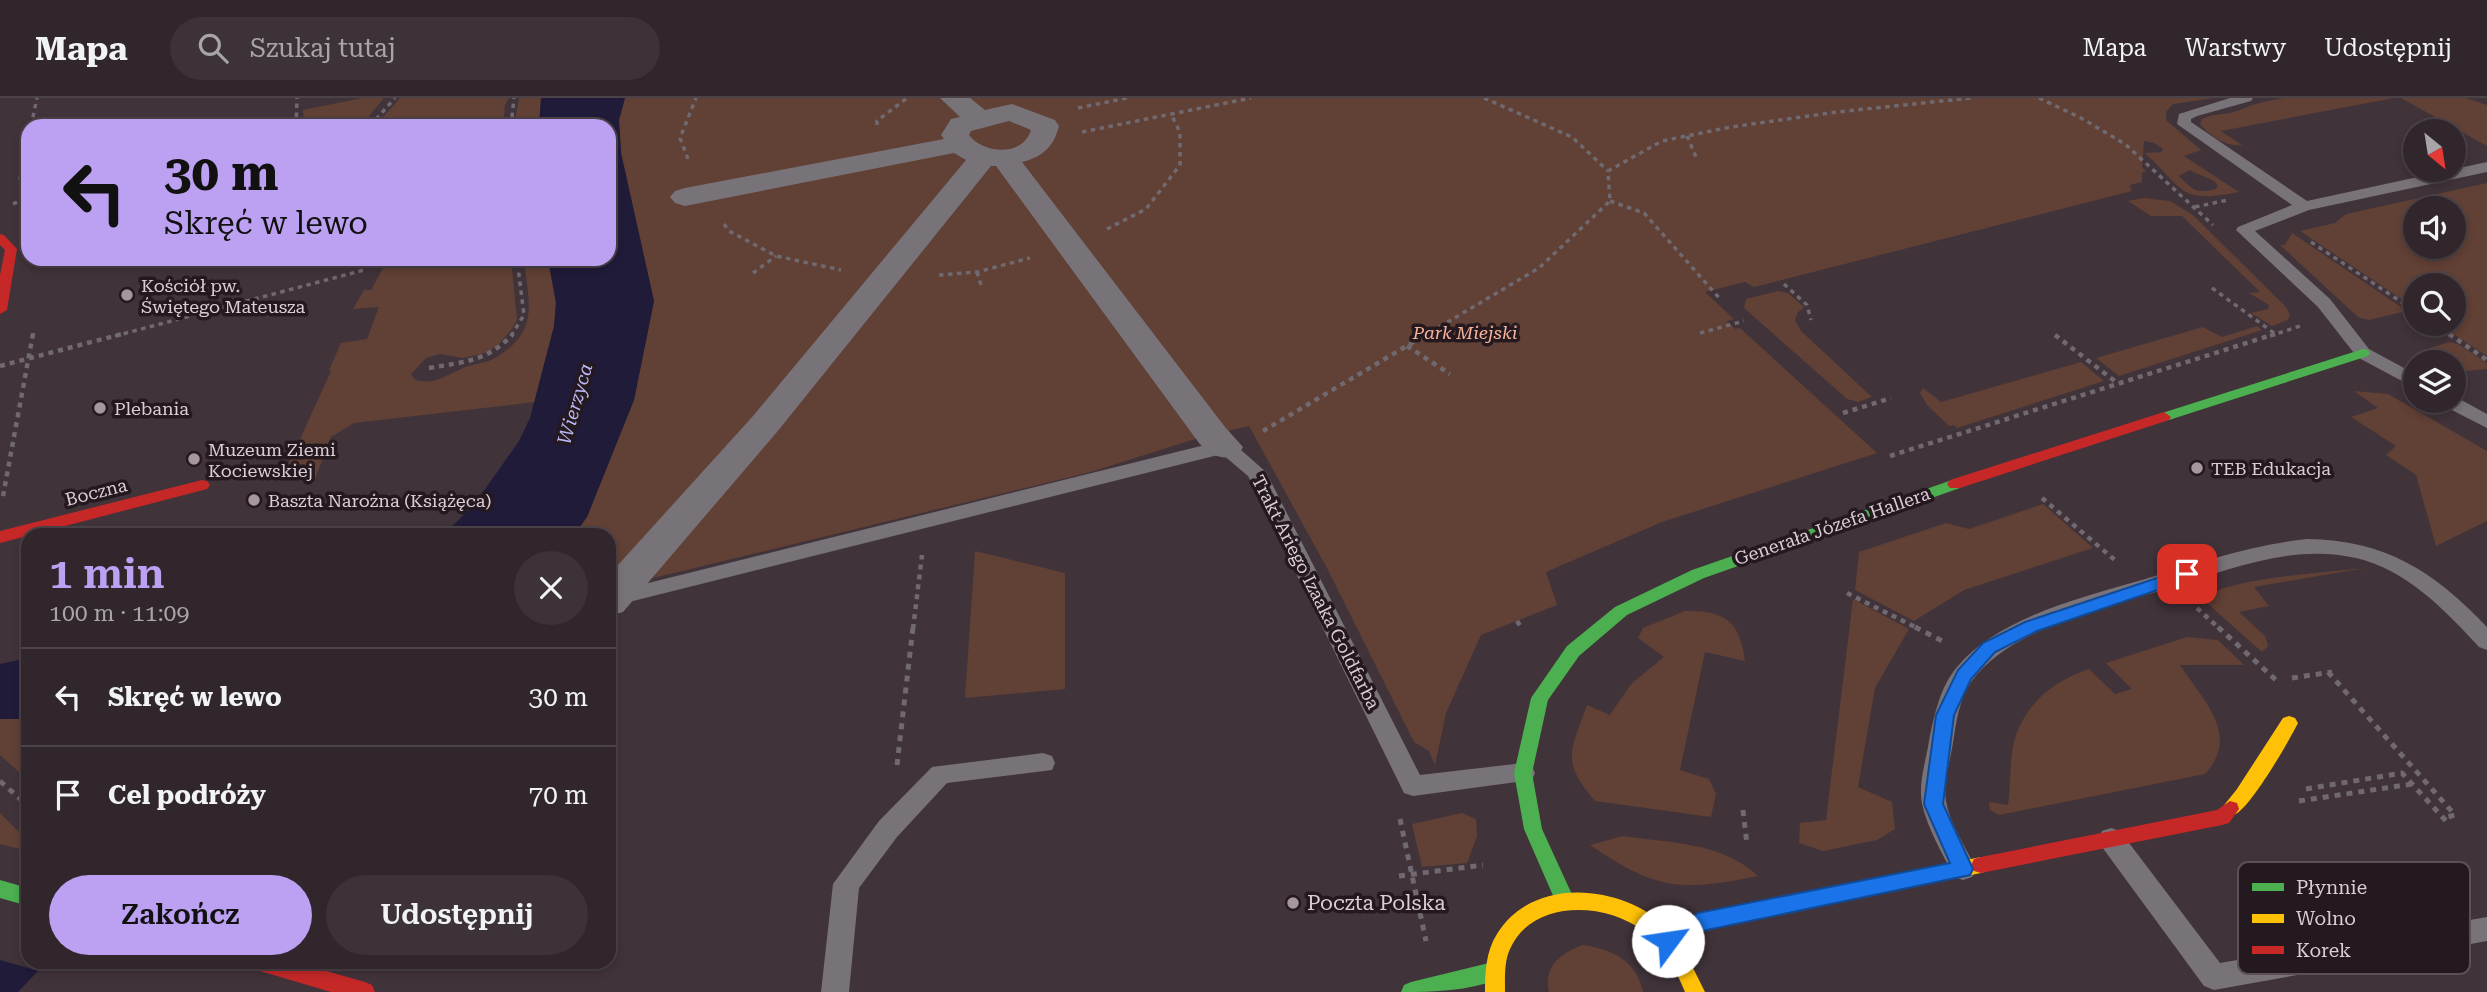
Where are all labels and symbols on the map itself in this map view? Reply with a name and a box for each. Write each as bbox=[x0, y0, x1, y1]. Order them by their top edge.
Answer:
north arrow bbox=[2403, 119, 2466, 182]
place label: Kościół pw. Świętego Mateusza bbox=[141, 275, 306, 317]
marker: Kościół pw. Świętego Mateusza bbox=[119, 287, 135, 303]
park label: Park Miejski bbox=[1412, 322, 1518, 343]
water label: Wierzyca bbox=[552, 361, 598, 447]
place label: Plebania bbox=[114, 398, 189, 419]
marker: Plebania bbox=[92, 400, 108, 416]
place label: Muzeum Ziemi Kociewskiej bbox=[208, 439, 336, 481]
marker: Muzeum Ziemi Kociewskiej bbox=[186, 451, 202, 467]
place label: TEB Edukacja bbox=[2211, 458, 2331, 479]
marker: TEB Edukacja bbox=[2189, 460, 2205, 476]
street label: Trakt Ariego Izaaka Goldfarba bbox=[1248, 472, 1384, 713]
street label: Boczna bbox=[63, 474, 129, 510]
street label: Generała Józefa Hallera bbox=[1731, 483, 1933, 569]
place label: Baszta Narożna (Książęca) bbox=[268, 490, 491, 511]
marker: Baszta Narożna (Książęca) bbox=[246, 492, 262, 508]
pin bbox=[2157, 544, 2217, 604]
legend bbox=[2238, 862, 2470, 974]
text: Płynnie bbox=[2296, 876, 2367, 899]
place label: Poczta Polska bbox=[1307, 891, 1446, 915]
marker: Poczta Polska bbox=[1285, 895, 1301, 911]
position arrow bbox=[1631, 904, 1705, 978]
text: Wolno bbox=[2296, 907, 2356, 930]
text: Korek bbox=[2296, 939, 2351, 962]

